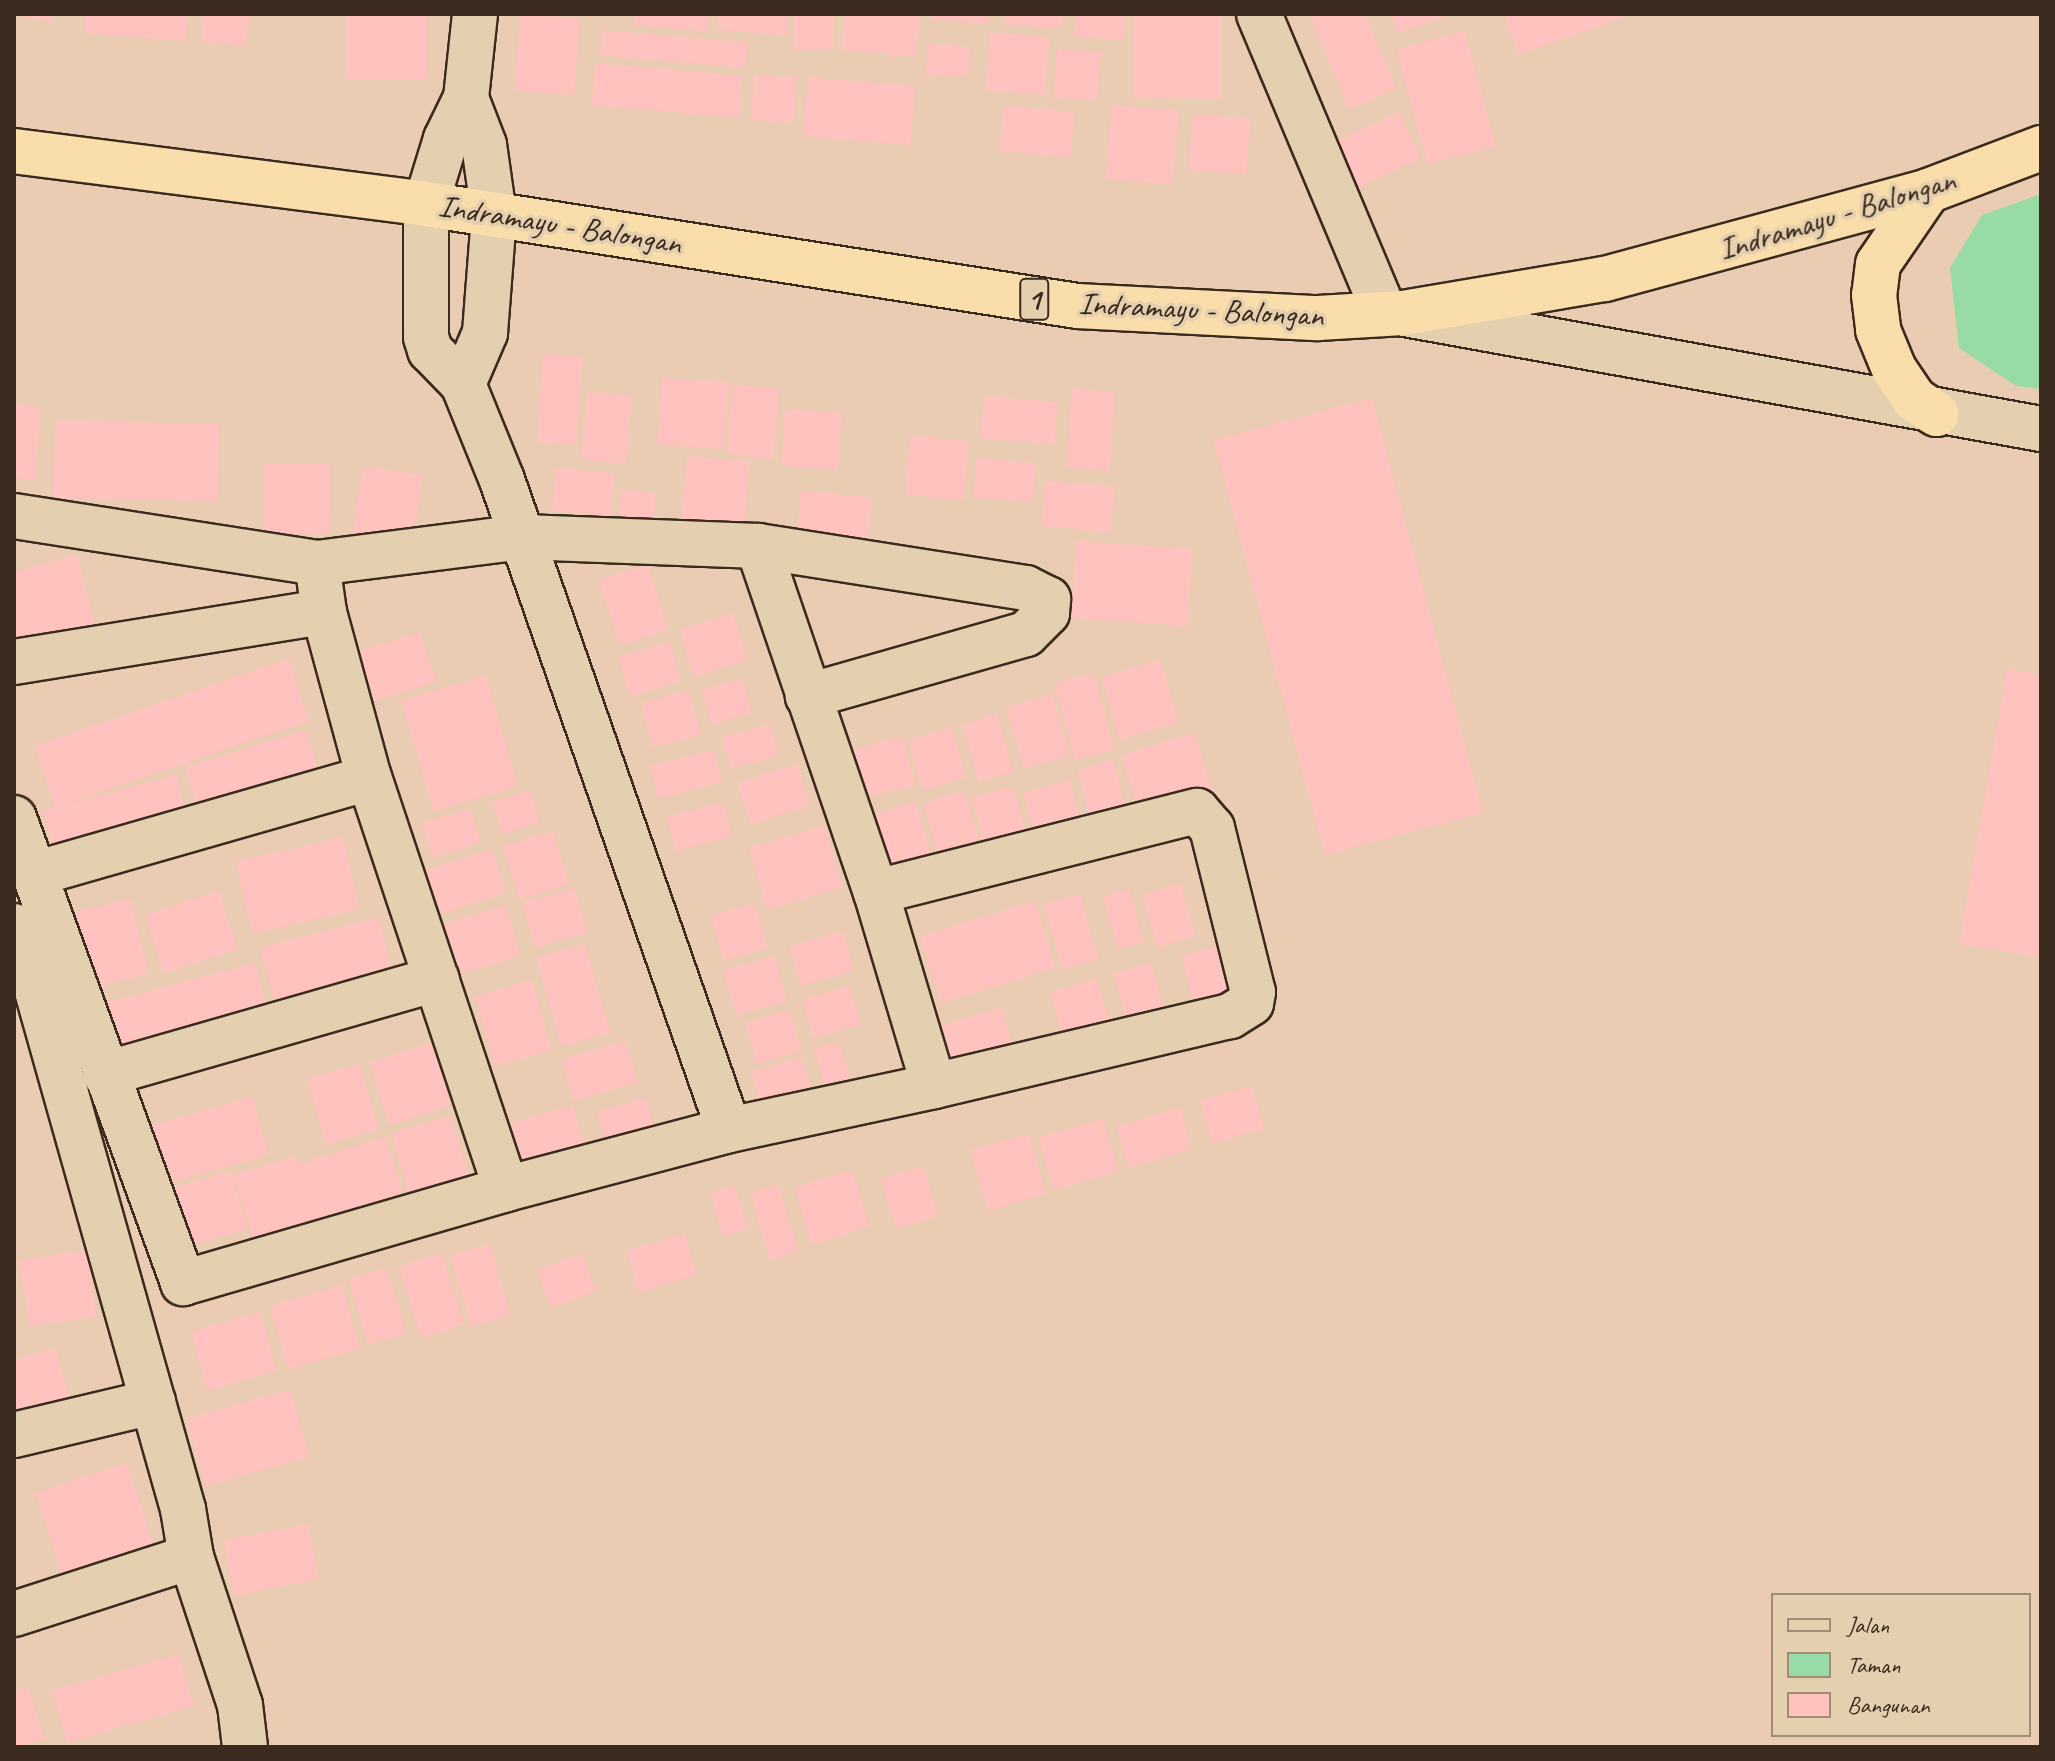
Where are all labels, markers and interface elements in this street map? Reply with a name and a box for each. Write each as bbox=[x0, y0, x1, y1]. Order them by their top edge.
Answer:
street label: Indramayu - Balongan bbox=[1714, 161, 1960, 269]
street label: Indramayu - Balongan bbox=[436, 187, 684, 263]
road number: 1 bbox=[1018, 273, 1050, 325]
street label: Indramayu - Balongan bbox=[1078, 284, 1324, 336]
legend bbox=[1771, 1593, 2031, 1737]
text: Jalan bbox=[1847, 1610, 1889, 1640]
text: Taman bbox=[1847, 1650, 1900, 1680]
text: Bangunan bbox=[1847, 1690, 1930, 1720]

